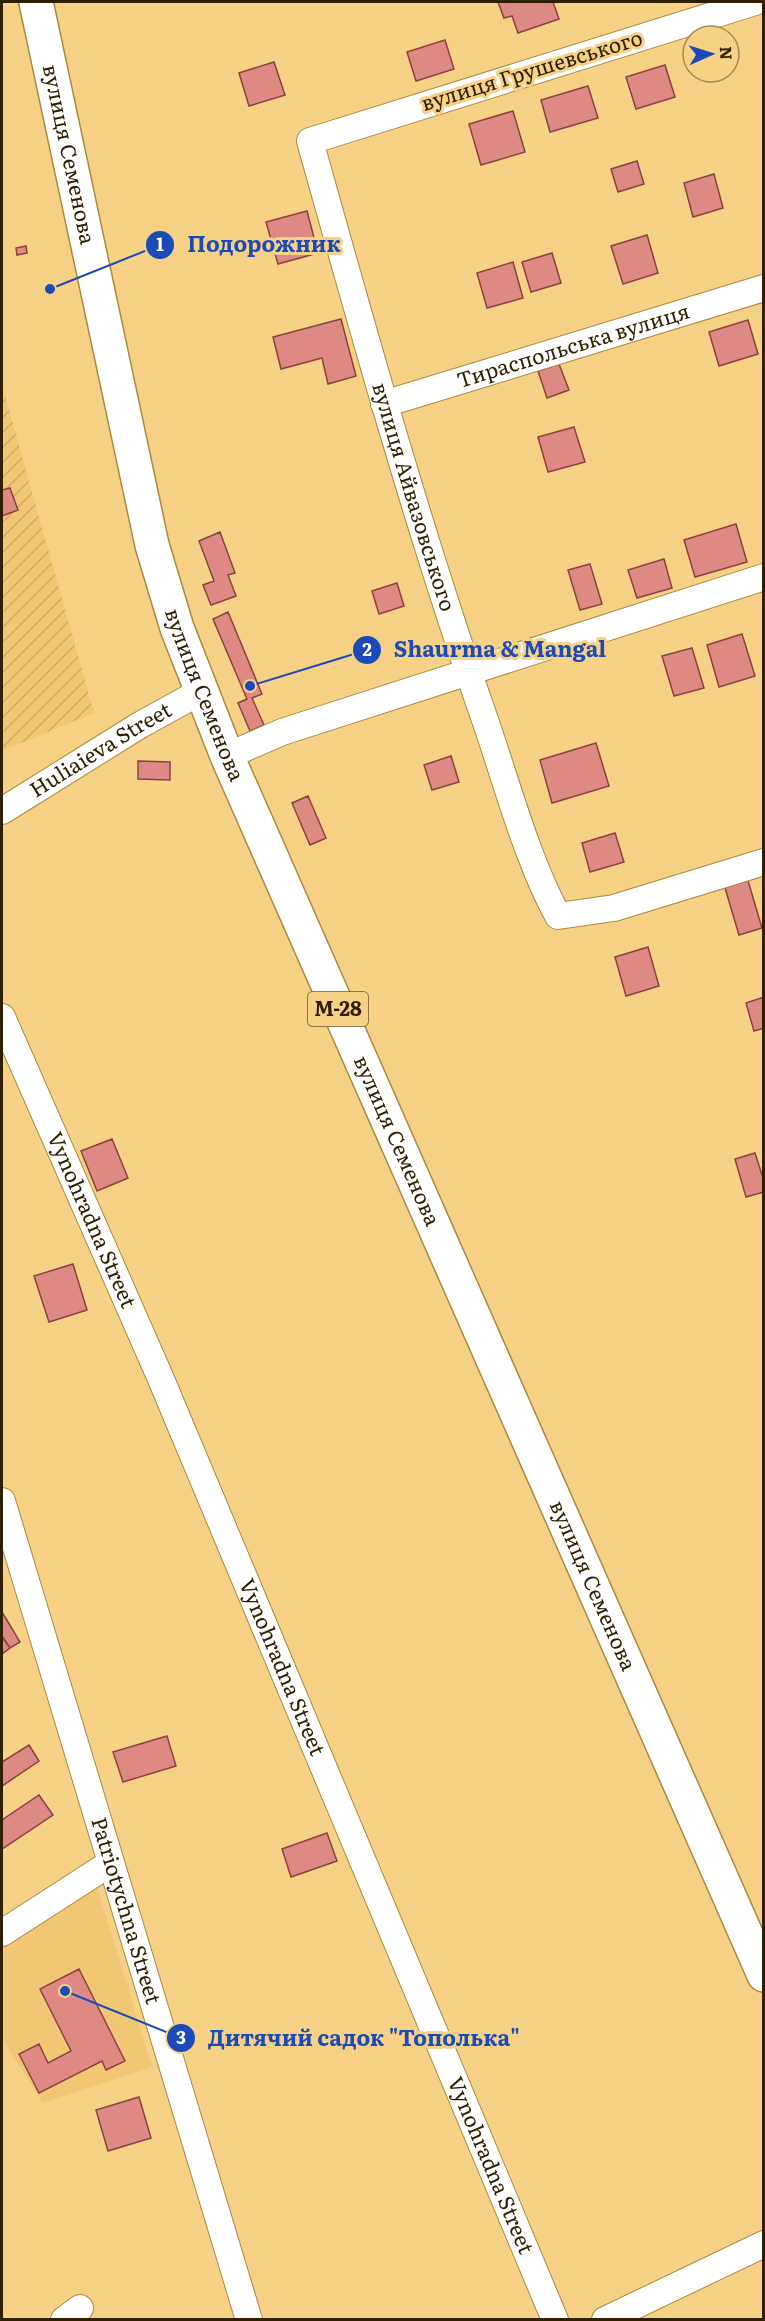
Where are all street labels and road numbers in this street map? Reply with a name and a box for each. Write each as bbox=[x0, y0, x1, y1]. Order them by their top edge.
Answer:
street label: вулиця Грушевського bbox=[417, 20, 646, 117]
street label: вулиця Семенова bbox=[37, 61, 105, 248]
street label: Тираспольська вулиця bbox=[452, 294, 693, 394]
street label: вулиця Айвазовського bbox=[366, 378, 465, 615]
street label: вулиця Семенова bbox=[159, 604, 254, 786]
street label: Huliaieva Street bbox=[22, 693, 177, 803]
road number: М-28 bbox=[308, 992, 368, 1026]
street label: вулиця Семенова bbox=[348, 1050, 450, 1231]
street label: Vynohradna Street bbox=[41, 1126, 146, 1313]
street label: вулиця Семенова bbox=[544, 1495, 646, 1675]
street label: Vynohradna Street bbox=[233, 1573, 335, 1760]
street label: Patriotychna Street bbox=[85, 1813, 171, 2008]
street label: Vynohradna Street bbox=[442, 2071, 544, 2258]

